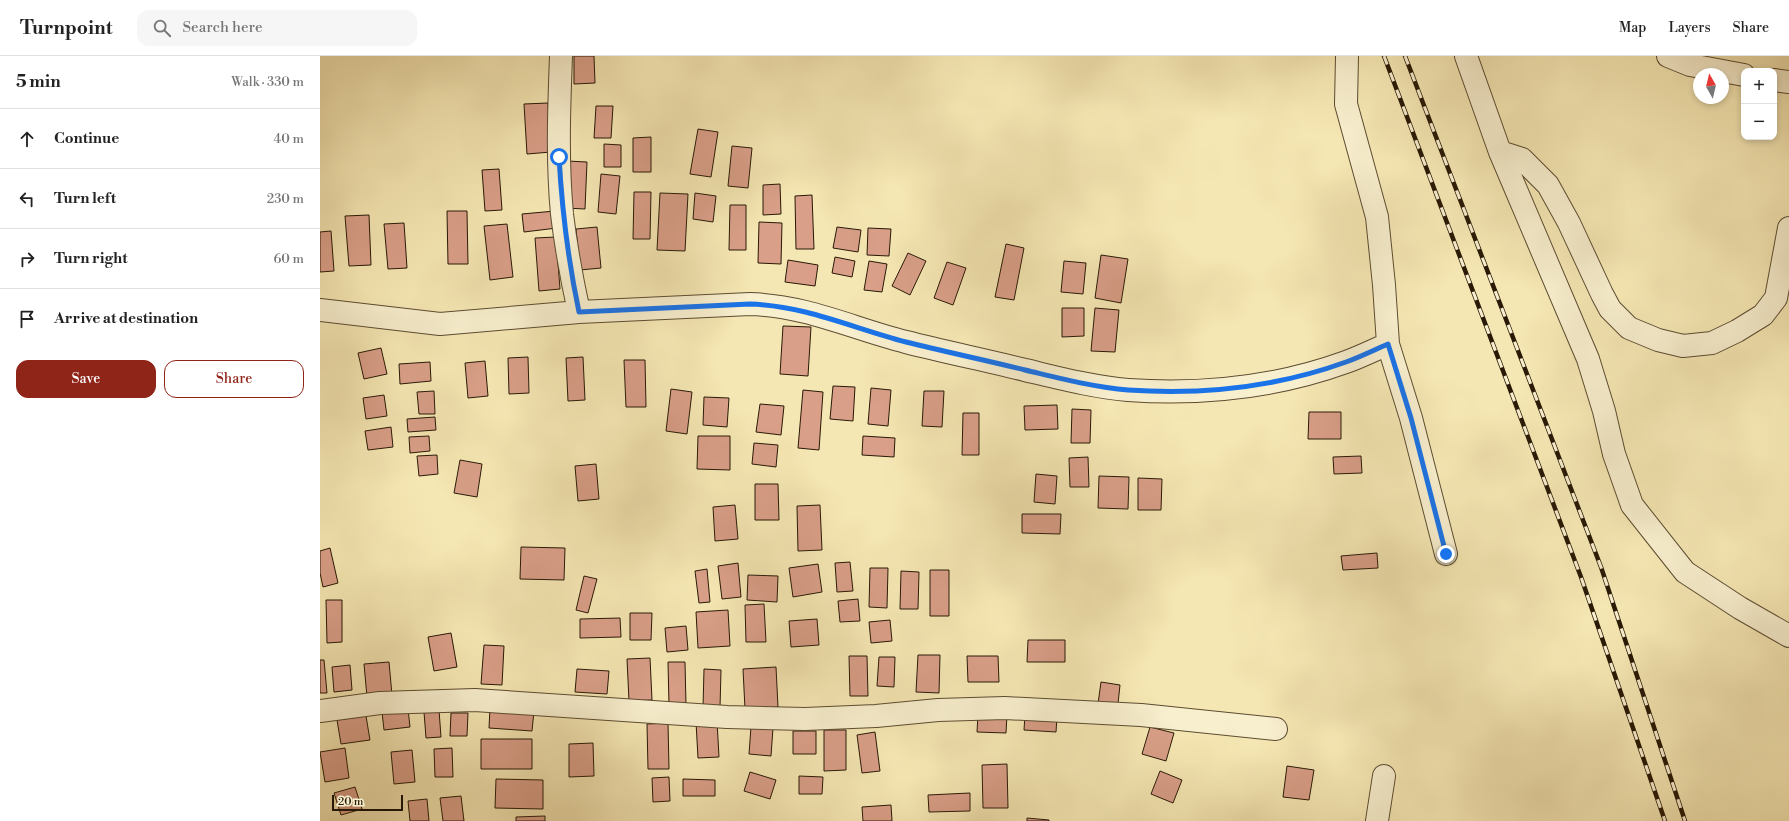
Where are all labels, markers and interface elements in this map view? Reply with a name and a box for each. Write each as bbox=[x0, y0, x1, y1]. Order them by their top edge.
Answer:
search box bbox=[137, 10, 417, 46]
text: Turnpoint bbox=[20, 16, 113, 40]
icon: search bbox=[151, 17, 173, 39]
text: Search here bbox=[183, 18, 263, 37]
text: Map bbox=[1619, 19, 1646, 37]
text: Layers bbox=[1668, 19, 1711, 37]
text: Share bbox=[1733, 19, 1769, 37]
north arrow bbox=[1693, 68, 1729, 104]
map controls bbox=[1741, 68, 1777, 140]
button: + bbox=[1741, 68, 1777, 104]
text: 5 min bbox=[16, 71, 61, 93]
text: Walk · 330 m bbox=[231, 74, 304, 90]
button: − bbox=[1741, 104, 1777, 140]
icon: ahead bbox=[16, 128, 38, 150]
text: Continue bbox=[54, 129, 119, 148]
text: 40 m bbox=[274, 131, 304, 147]
route start bbox=[550, 148, 568, 166]
icon: left bbox=[16, 188, 38, 210]
text: Turn left bbox=[54, 189, 116, 208]
text: 230 m bbox=[267, 191, 304, 207]
icon: right bbox=[16, 248, 38, 270]
text: Turn right bbox=[54, 249, 128, 268]
text: 60 m bbox=[273, 251, 304, 267]
icon: arrive bbox=[16, 308, 38, 330]
text: Arrive at destination bbox=[54, 309, 198, 328]
button: Save bbox=[16, 360, 156, 398]
button: Share bbox=[164, 360, 304, 398]
route end bbox=[1437, 545, 1455, 563]
scale bar bbox=[332, 793, 403, 812]
text: 20 m bbox=[338, 795, 363, 809]

